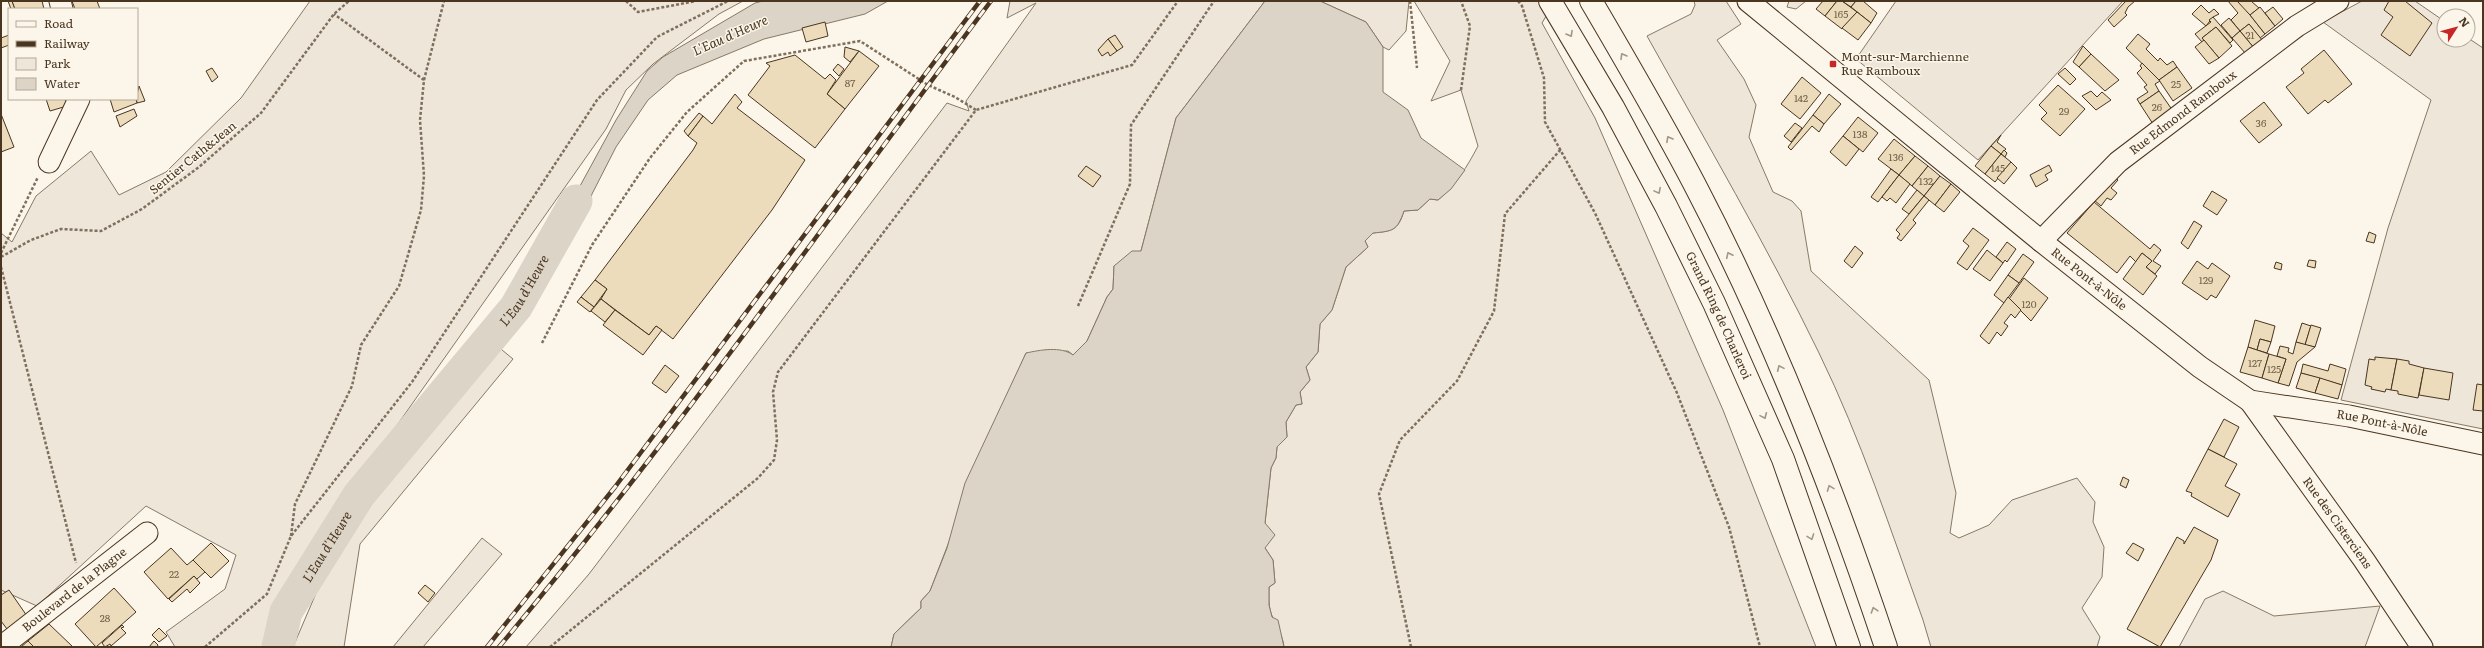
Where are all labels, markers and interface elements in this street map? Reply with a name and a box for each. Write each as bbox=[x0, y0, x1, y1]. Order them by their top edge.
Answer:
house number: 165 bbox=[1834, 6, 1848, 21]
legend bbox=[8, 8, 138, 100]
north arrow bbox=[2436, 8, 2476, 48]
water label: L'Eau d'Heure bbox=[689, 9, 770, 60]
text: N bbox=[2456, 13, 2474, 30]
text: Road bbox=[44, 14, 74, 32]
house number: 21 bbox=[2245, 27, 2255, 42]
one-way arrow bbox=[1566, 30, 1573, 37]
text: Railway bbox=[44, 34, 90, 52]
place label: Mont-sur-Marchienne Rue Ramboux bbox=[1841, 47, 1969, 79]
one-way arrow bbox=[1620, 52, 1627, 60]
text: Park bbox=[44, 54, 71, 72]
marker: Mont-sur-Marchienne Rue Ramboux bbox=[1828, 59, 1838, 69]
street label: Rue Edmond Ramboux bbox=[2125, 65, 2240, 158]
text: Water bbox=[44, 74, 80, 92]
house number: 87 bbox=[845, 75, 855, 90]
house number: 25 bbox=[2171, 76, 2181, 91]
house number: 142 bbox=[1794, 90, 1808, 105]
house number: 26 bbox=[2152, 99, 2163, 114]
house number: 29 bbox=[2059, 103, 2069, 118]
house number: 36 bbox=[2256, 115, 2267, 130]
street label: Sentier Cath&Jean bbox=[145, 116, 240, 198]
house number: 138 bbox=[1853, 126, 1868, 141]
one-way arrow bbox=[1667, 136, 1674, 143]
house number: 136 bbox=[1889, 149, 1904, 164]
house number: 145 bbox=[1991, 160, 2005, 175]
house number: 132 bbox=[1919, 173, 1933, 188]
one-way arrow bbox=[1653, 186, 1661, 194]
street label: Rue Pont-à-Nôle bbox=[2048, 243, 2131, 314]
street label: Grand Ring de Charleroi bbox=[1682, 248, 1757, 382]
water label: L'Eau d'Heure bbox=[494, 251, 553, 330]
one-way arrow bbox=[1726, 251, 1734, 259]
house number: 129 bbox=[2199, 272, 2213, 287]
house number: 120 bbox=[2022, 296, 2037, 311]
house number: 127 bbox=[2248, 355, 2262, 370]
house number: 125 bbox=[2267, 361, 2281, 376]
one-way arrow bbox=[1777, 364, 1785, 372]
street label: Rue Pont-à-Nôle bbox=[2336, 404, 2429, 440]
one-way arrow bbox=[1759, 412, 1767, 419]
street label: Rue des Cisterciens bbox=[2299, 473, 2378, 572]
one-way arrow bbox=[1827, 484, 1835, 491]
water label: L'Eau d'Heure bbox=[297, 507, 356, 586]
one-way arrow bbox=[1807, 533, 1815, 540]
street label: Boulevard de la Plagne bbox=[18, 542, 130, 636]
house number: 22 bbox=[169, 566, 179, 581]
one-way arrow bbox=[1870, 607, 1879, 614]
house number: 28 bbox=[100, 610, 111, 625]

